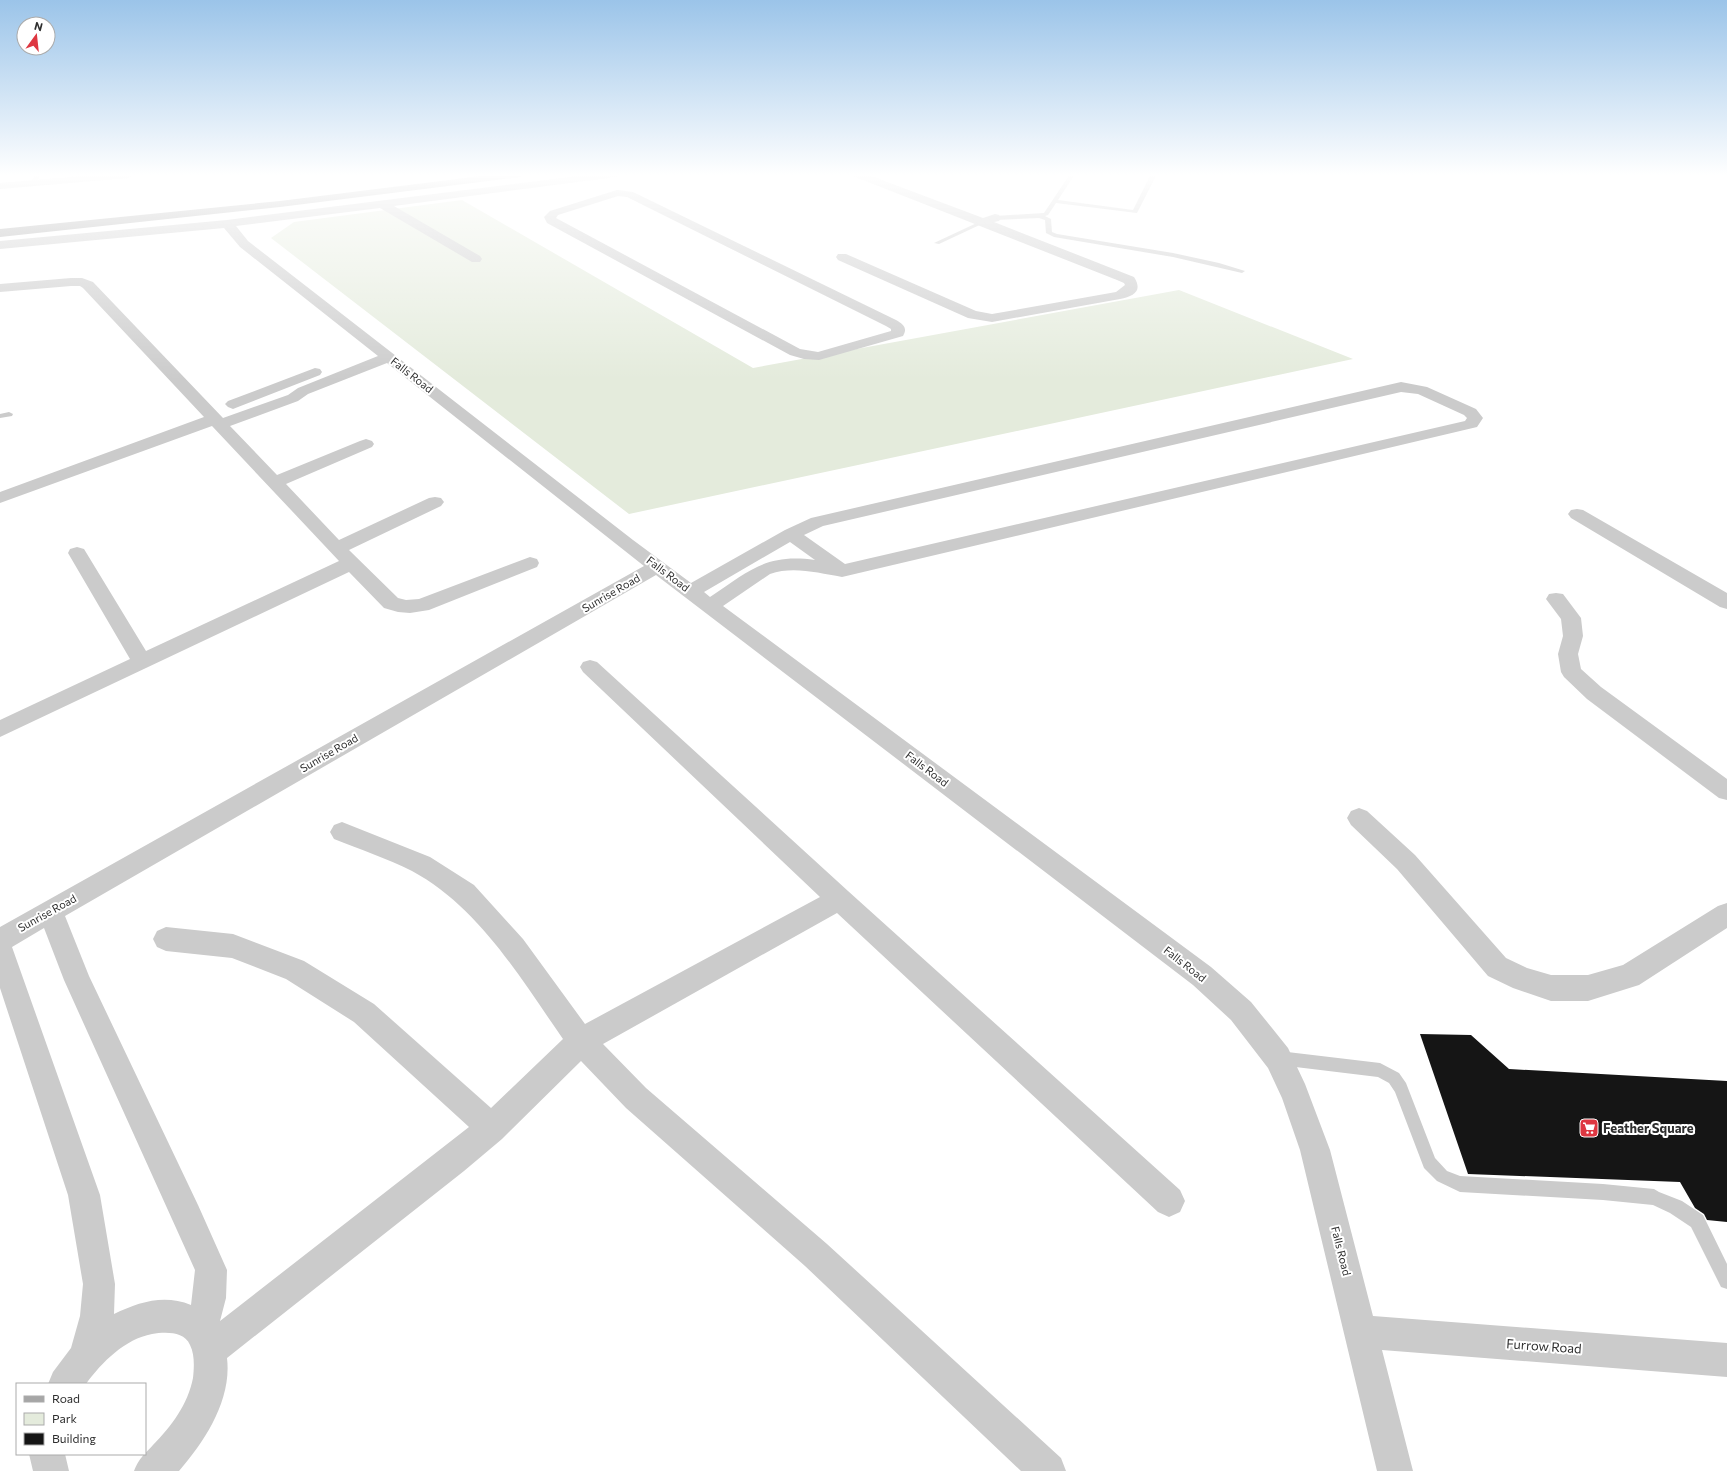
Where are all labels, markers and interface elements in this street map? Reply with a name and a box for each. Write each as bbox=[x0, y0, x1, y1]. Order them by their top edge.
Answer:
north arrow bbox=[16, 16, 56, 56]
text: N bbox=[33, 19, 44, 33]
street label: Falls Road bbox=[389, 354, 436, 395]
street label: Falls Road bbox=[644, 553, 692, 594]
street label: Sunrise Road bbox=[579, 571, 642, 614]
street label: Sunrise Road bbox=[297, 731, 360, 774]
street label: Falls Road bbox=[903, 748, 951, 789]
street label: Sunrise Road bbox=[15, 891, 78, 934]
street label: Falls Road bbox=[1162, 943, 1209, 984]
supermarket icon: Feather Square bbox=[1578, 1117, 1600, 1139]
place label: Feather Square bbox=[1603, 1120, 1694, 1136]
street label: Falls Road bbox=[1329, 1225, 1354, 1277]
street label: Furrow Road bbox=[1506, 1335, 1582, 1357]
legend bbox=[16, 1383, 146, 1455]
text: Road bbox=[52, 1391, 80, 1405]
text: Park bbox=[52, 1411, 78, 1425]
text: Building bbox=[52, 1431, 96, 1445]

